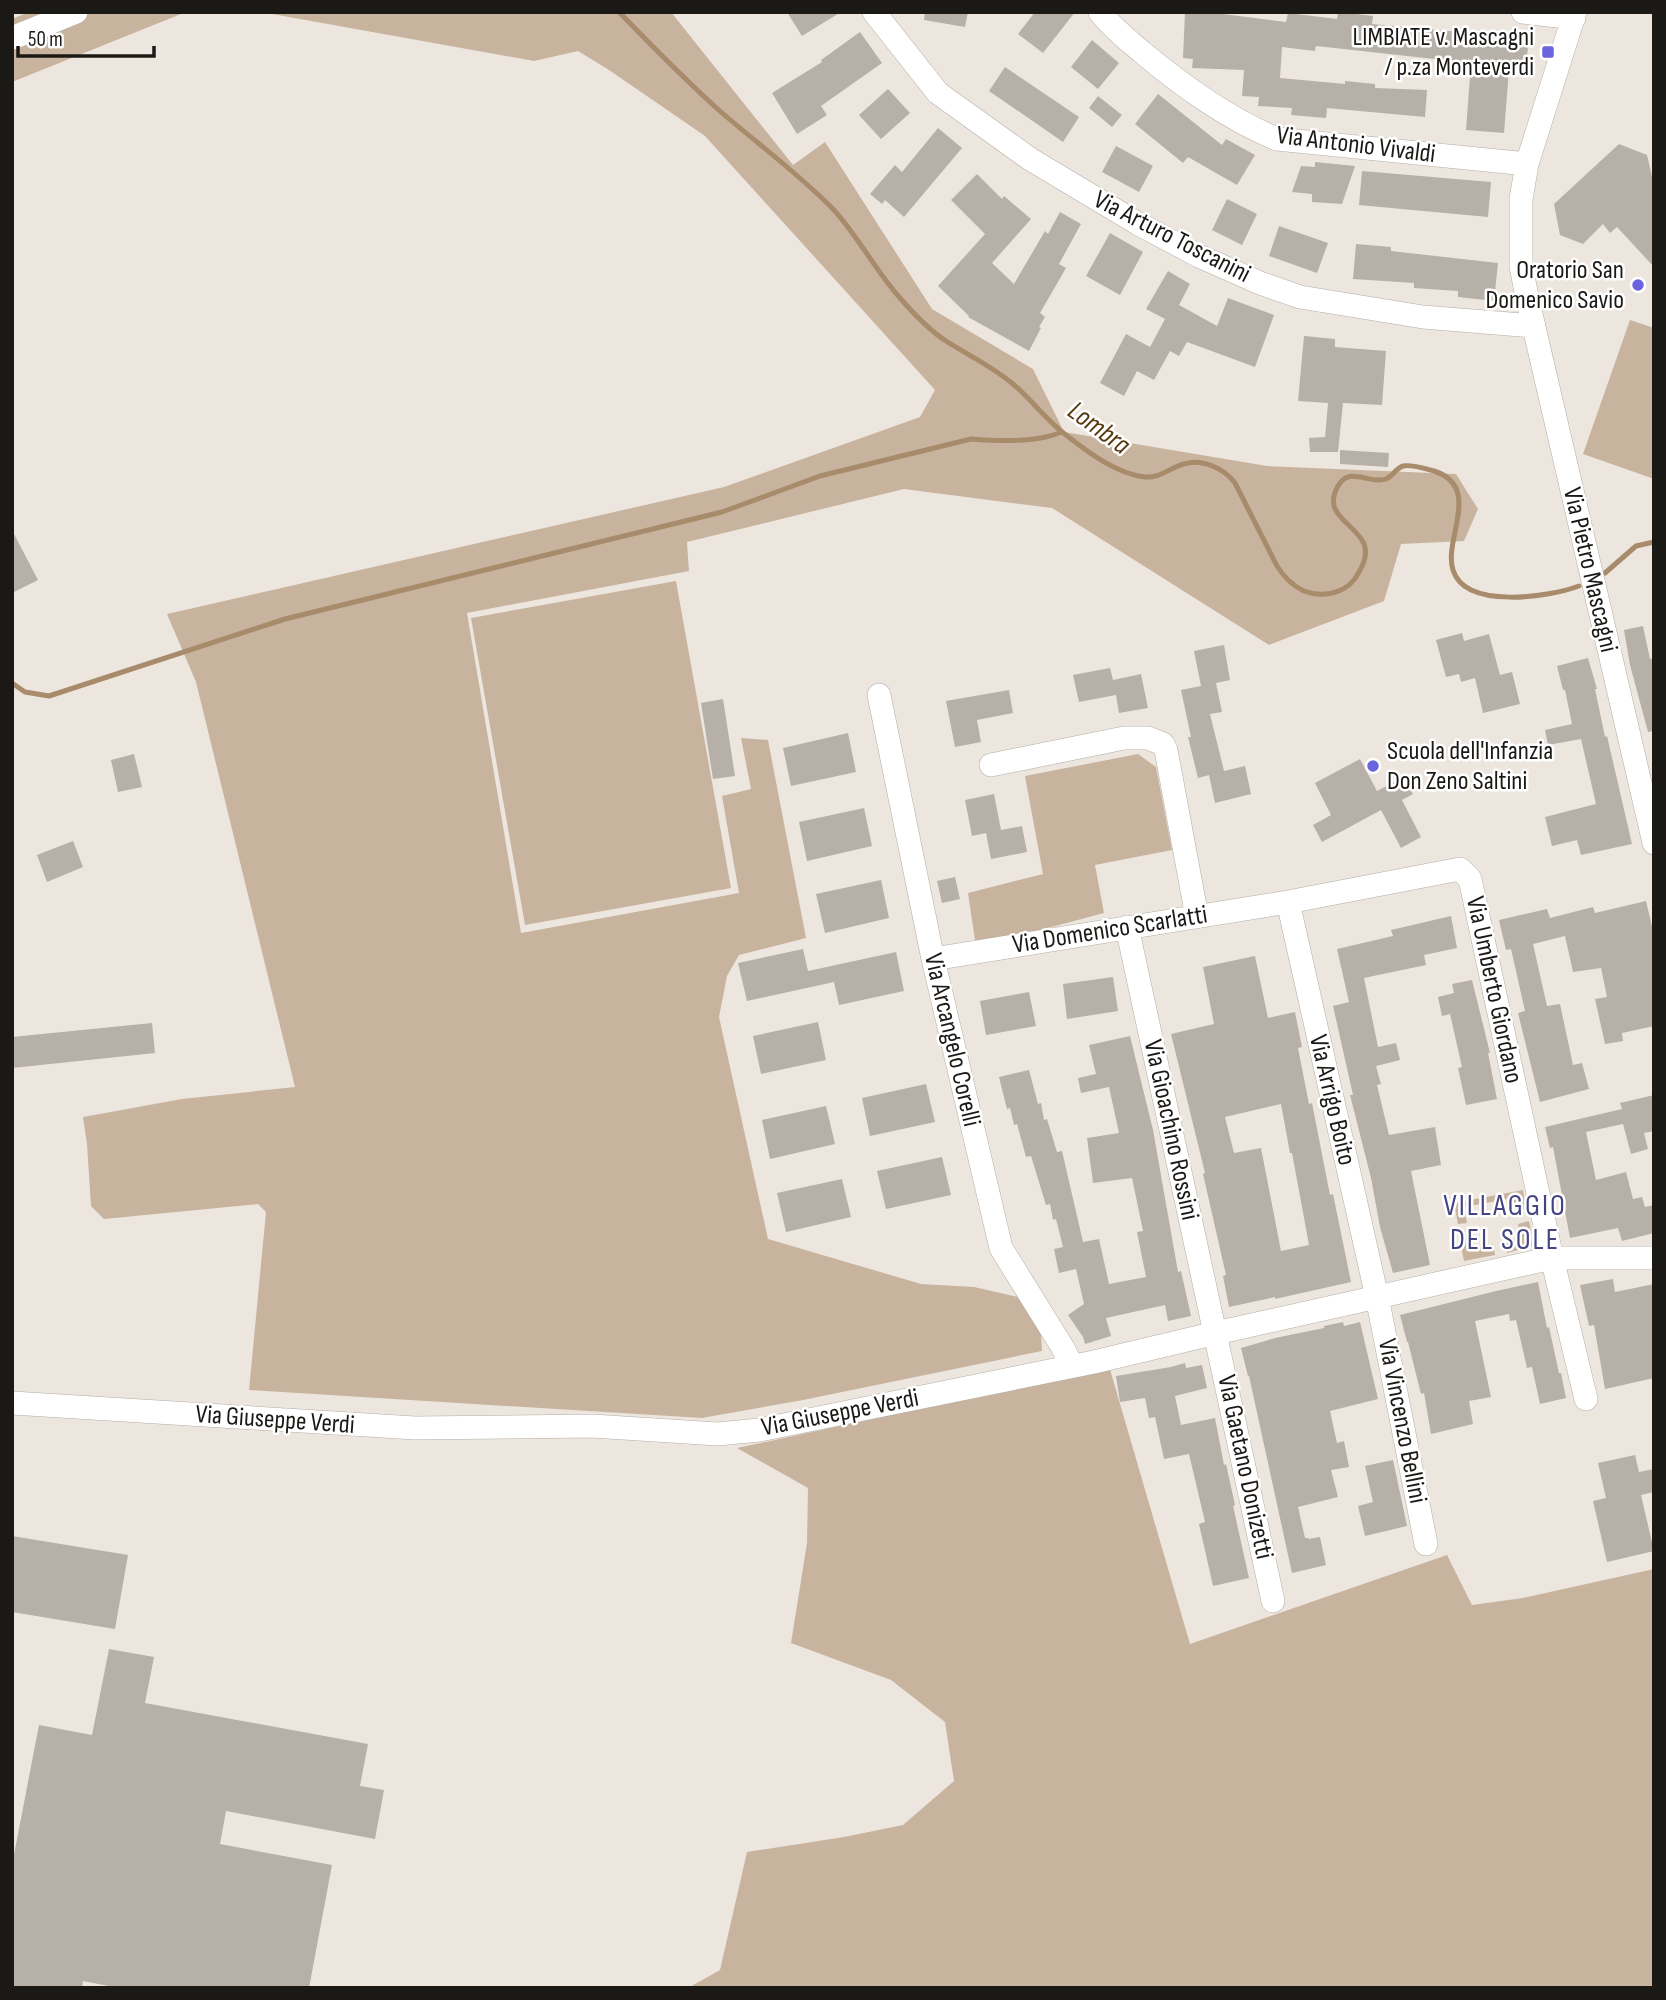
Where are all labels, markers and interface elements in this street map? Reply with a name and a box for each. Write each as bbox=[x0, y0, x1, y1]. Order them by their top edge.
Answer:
scale bar bbox=[18, 14, 154, 58]
place label: LIMBIATE v. Mascagni / p.za Monteverdi bbox=[1353, 22, 1534, 83]
text: 50 m bbox=[28, 27, 63, 52]
marker: LIMBIATE v. Mascagni / p.za Monteverdi bbox=[1540, 44, 1556, 60]
street label: Via Antonio Vivaldi bbox=[1275, 120, 1437, 170]
street label: Via Arturo Toscanini bbox=[1088, 184, 1256, 290]
place label: Oratorio San Domenico Savio bbox=[1485, 255, 1624, 316]
marker: Oratorio San Domenico Savio bbox=[1630, 277, 1646, 293]
water label: Lombra bbox=[1061, 394, 1137, 462]
street label: Via Pietro Mascagni bbox=[1556, 485, 1624, 655]
place label: Scuola dell'Infanzia Don Zeno Saltini bbox=[1387, 736, 1553, 797]
marker: Scuola dell'Infanzia Don Zeno Saltini bbox=[1365, 758, 1381, 774]
street label: Via Umberto Giordano bbox=[1459, 894, 1529, 1086]
street label: Via Domenico Scarlatti bbox=[1010, 899, 1210, 961]
street label: Via Arcangelo Corelli bbox=[917, 950, 987, 1130]
street label: Via Arrigo Boito bbox=[1302, 1032, 1362, 1168]
street label: Via Gioachino Rossini bbox=[1137, 1037, 1205, 1223]
district label: VILLAGGIO DEL SOLE bbox=[1443, 1188, 1567, 1258]
street label: Via Vincenzo Bellini bbox=[1371, 1336, 1433, 1506]
street label: Via Gaetano Donizetti bbox=[1210, 1372, 1280, 1562]
street label: Via Giuseppe Verdi bbox=[759, 1383, 921, 1443]
street label: Via Giuseppe Verdi bbox=[194, 1399, 356, 1441]

